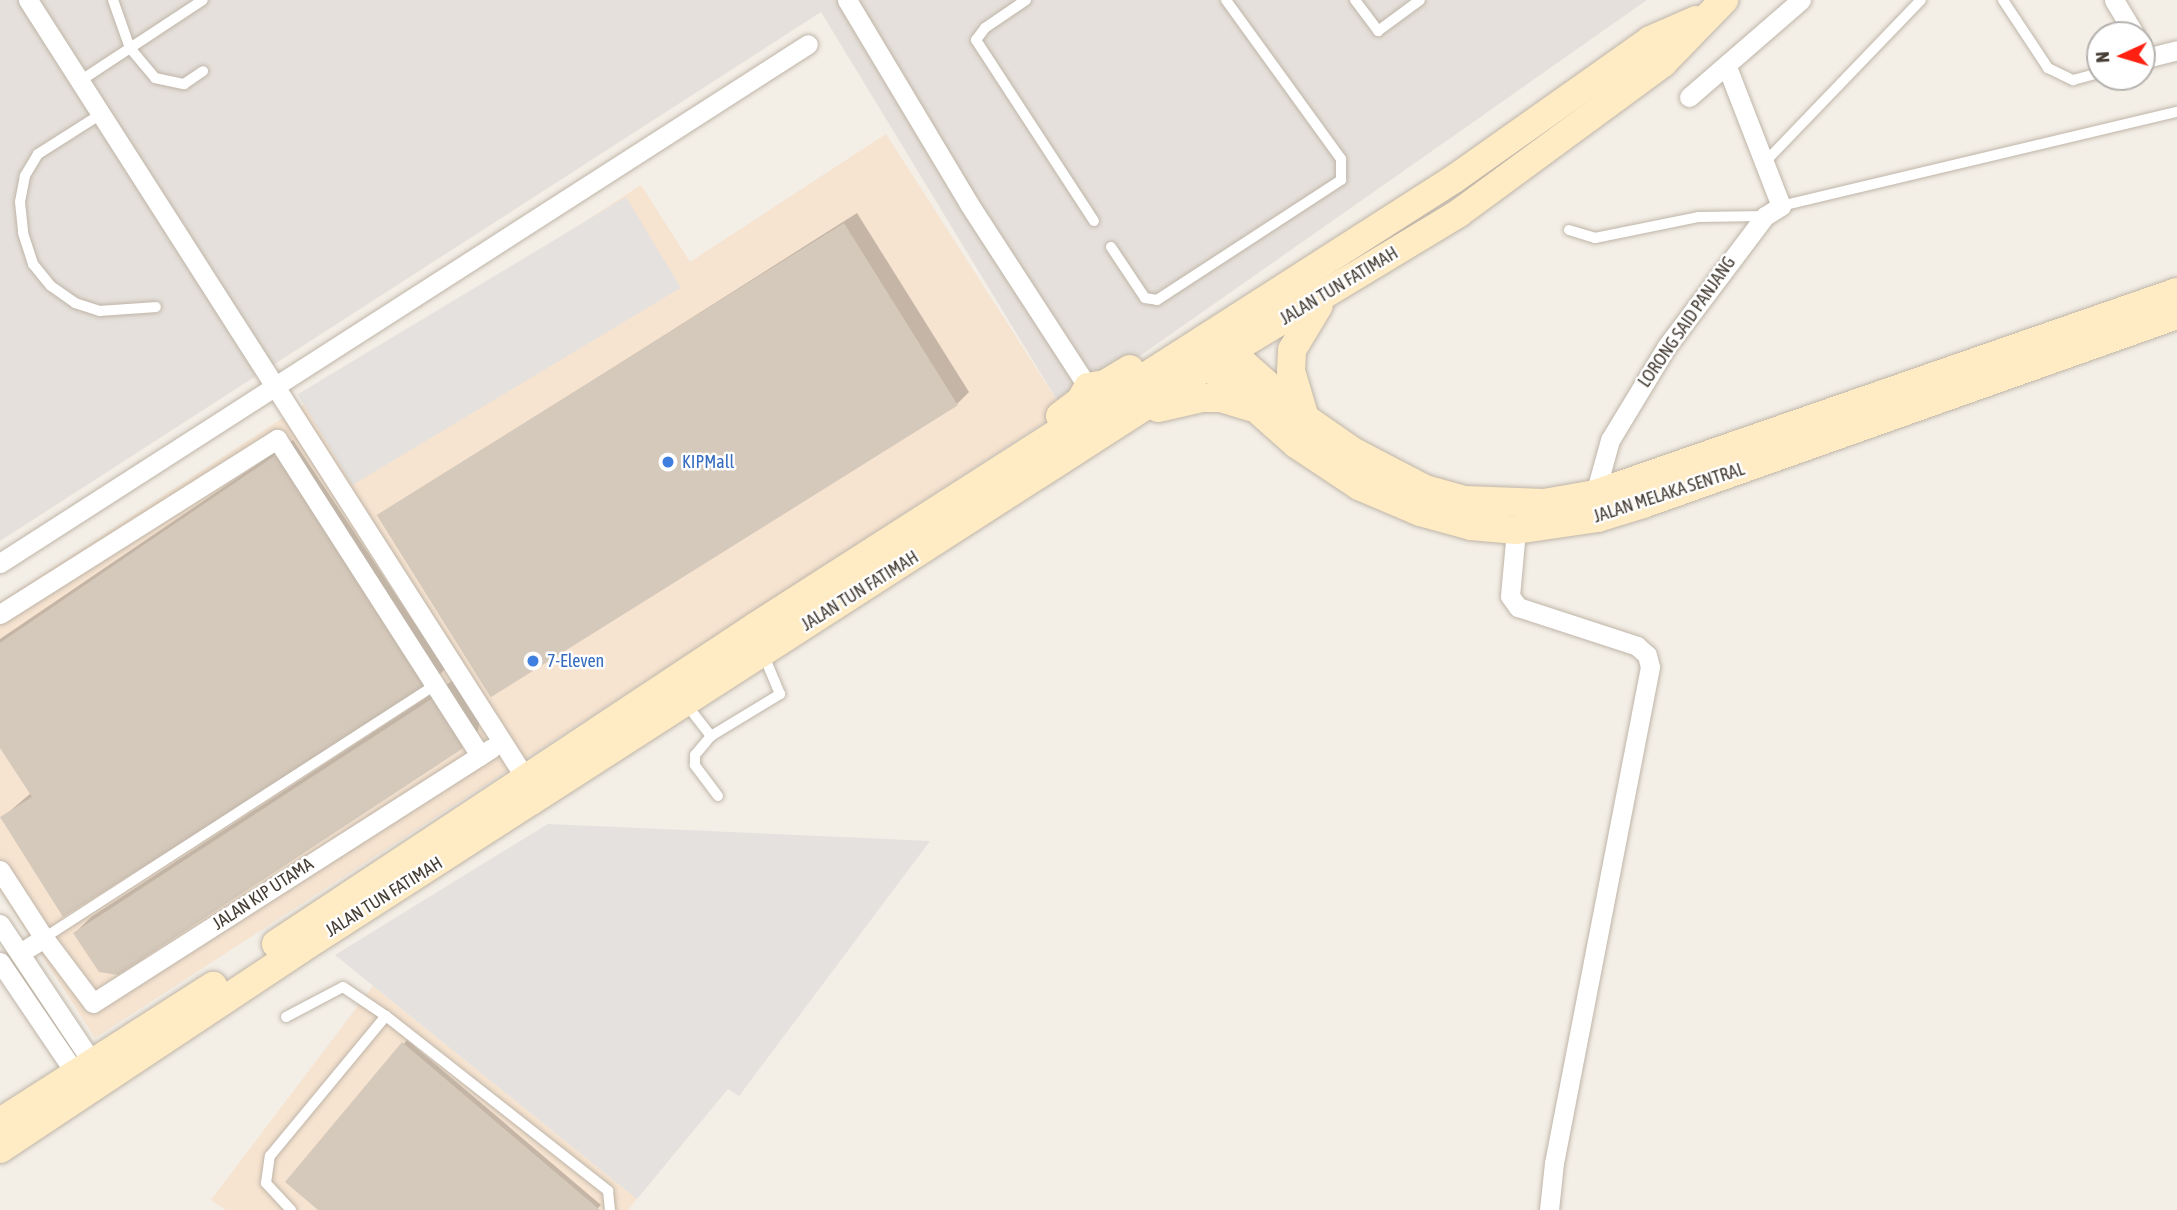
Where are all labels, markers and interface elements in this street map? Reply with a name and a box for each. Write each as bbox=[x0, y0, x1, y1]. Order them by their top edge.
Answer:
north arrow bbox=[2086, 21, 2156, 91]
text: N bbox=[2091, 51, 2113, 64]
street label: JALAN TUN FATIMAH bbox=[1276, 242, 1402, 330]
street label: LORONG SAID PANJANG bbox=[1634, 252, 1740, 392]
place label: KIPMall bbox=[682, 451, 734, 473]
marker: KIPMall bbox=[660, 454, 676, 470]
street label: JALAN MELAKA SENTRAL bbox=[1591, 458, 1747, 528]
street label: JALAN TUN FATIMAH bbox=[798, 546, 922, 636]
place label: 7-Eleven bbox=[547, 650, 604, 672]
marker: 7-Eleven bbox=[525, 653, 541, 669]
street label: JALAN TUN FATIMAH bbox=[322, 852, 446, 942]
street label: JALAN KIP UTAMA bbox=[209, 853, 317, 935]

